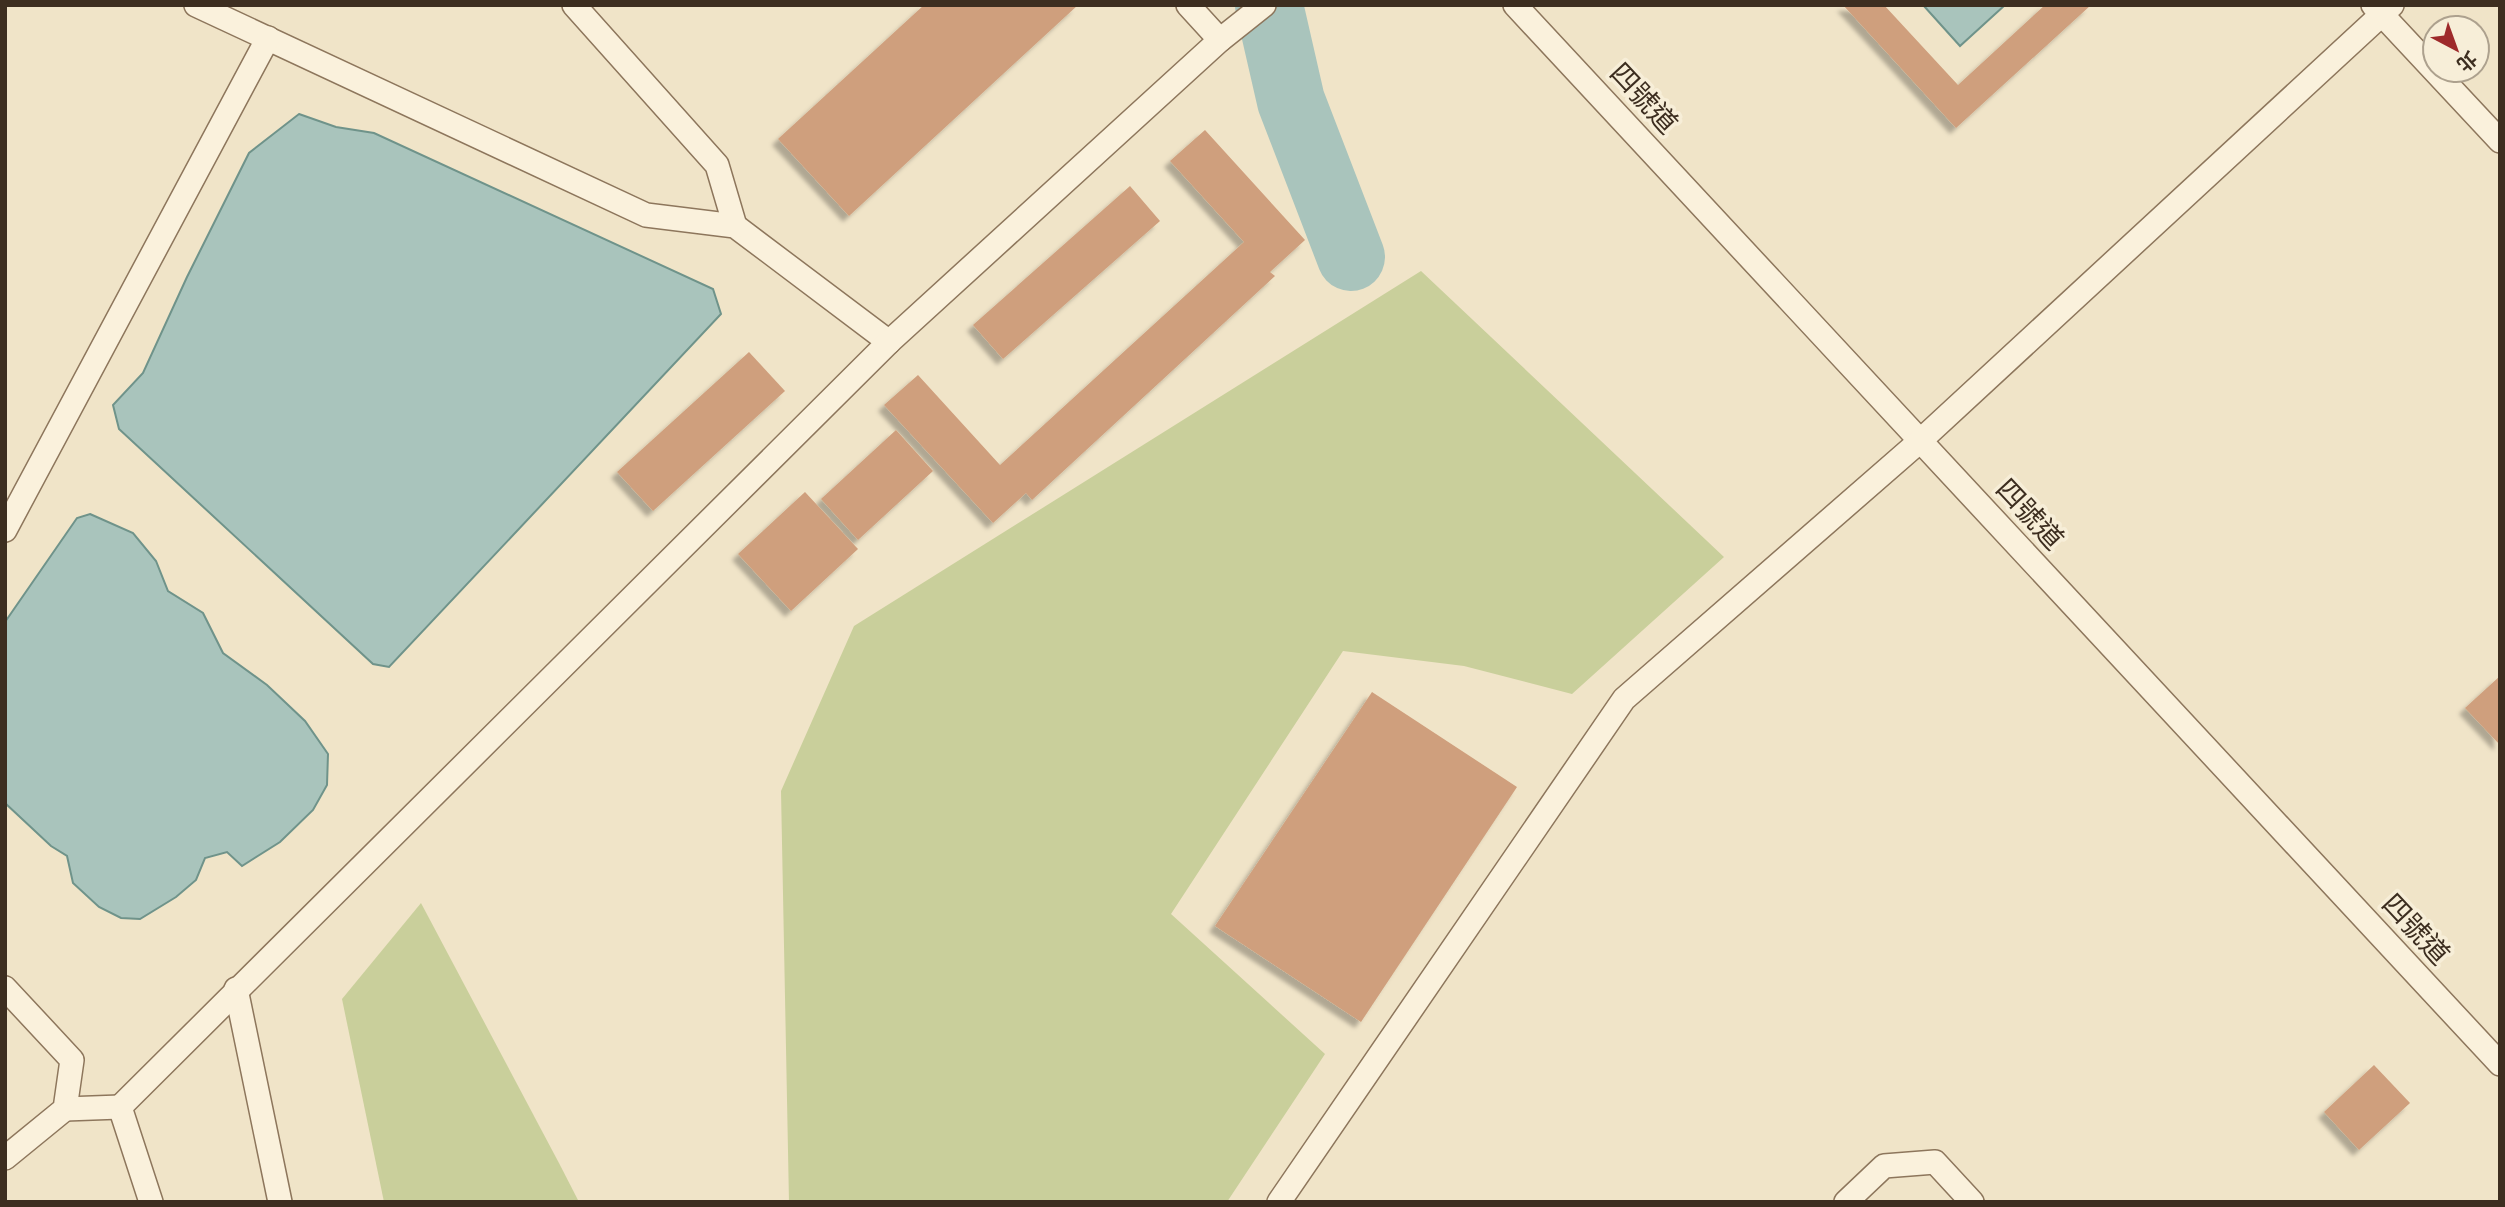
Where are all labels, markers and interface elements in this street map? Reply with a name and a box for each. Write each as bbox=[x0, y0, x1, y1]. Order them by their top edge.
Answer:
north arrow bbox=[2421, 14, 2491, 84]
text: 北 bbox=[2449, 44, 2483, 78]
street label: 四號道 bbox=[1599, 54, 1687, 144]
street label: 四號道 bbox=[1985, 470, 2073, 560]
street label: 四號道 bbox=[2371, 885, 2459, 975]

